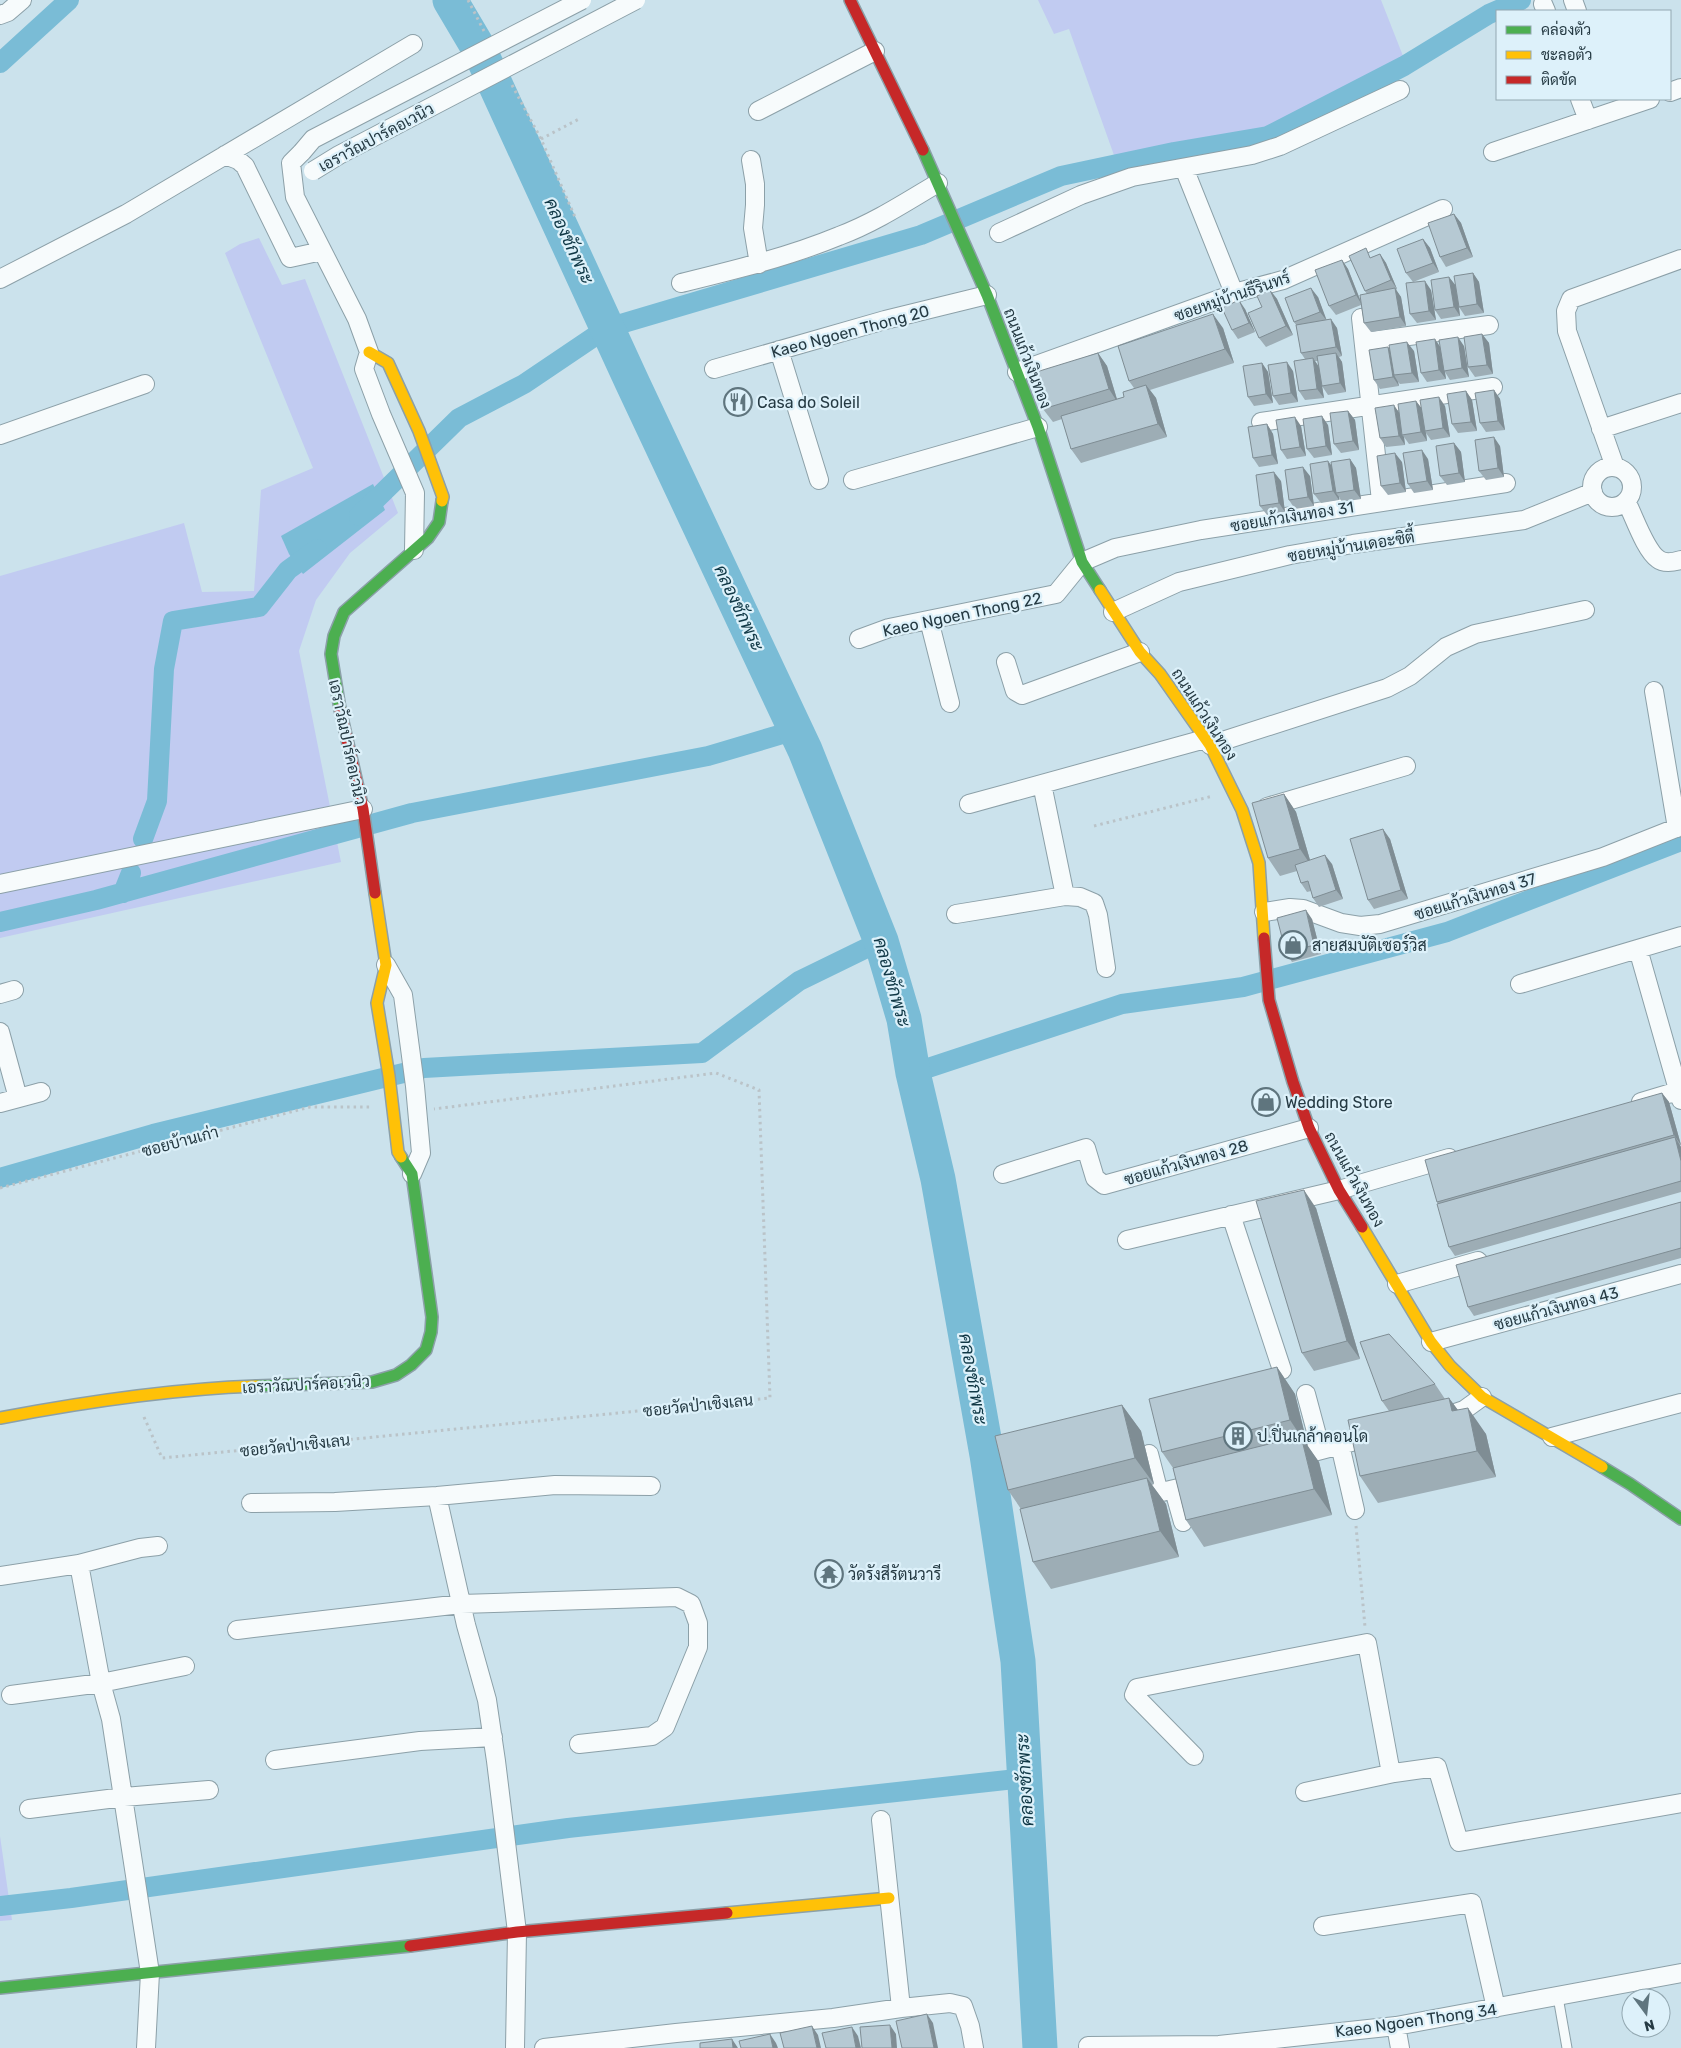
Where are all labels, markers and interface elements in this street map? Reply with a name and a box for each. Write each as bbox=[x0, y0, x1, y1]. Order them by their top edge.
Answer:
legend bbox=[1496, 10, 1671, 100]
text: คล่องตัว bbox=[1541, 20, 1591, 39]
text: ชะลอตัว bbox=[1541, 46, 1592, 64]
text: ติดขัด bbox=[1541, 71, 1577, 89]
street label: เอราวัณปาร์คอเวนิว bbox=[314, 96, 437, 176]
water label: คลองชักพระ bbox=[539, 194, 599, 288]
street label: ซอยหมู่บ้านธีรินทร์ bbox=[1171, 265, 1294, 327]
street label: Kaeo Ngoen Thong 20 bbox=[769, 301, 931, 362]
street label: ถนนแก้วเงินทอง bbox=[1000, 305, 1056, 411]
restaurant icon: Casa do Soleil bbox=[723, 387, 753, 417]
place label: Casa do Soleil bbox=[757, 393, 860, 412]
street label: ซอยแก้วเงินทอง 31 bbox=[1229, 496, 1355, 536]
street label: ซอยหมู่บ้านเดอะซิตี้ bbox=[1285, 522, 1417, 568]
water label: คลองชักพระ bbox=[709, 561, 769, 655]
street label: Kaeo Ngoen Thong 22 bbox=[881, 588, 1043, 641]
street label: ถนนแก้วเงินทอง bbox=[1168, 664, 1242, 764]
street label: เอราวัณปาร์คอเวนิว bbox=[325, 677, 373, 807]
street label: ซอยแก้วเงินทอง 37 bbox=[1412, 868, 1538, 924]
shop icon: สายสมบัติเซอร์วิส bbox=[1278, 930, 1308, 960]
place label: สายสมบัติเซอร์วิส bbox=[1312, 933, 1427, 955]
water label: คลองชักพระ bbox=[869, 934, 915, 1030]
shop icon: Wedding Store bbox=[1251, 1087, 1281, 1117]
place label: Wedding Store bbox=[1285, 1093, 1393, 1112]
street label: ซอยบ้านเก่า bbox=[139, 1121, 221, 1161]
street label: ถนนแก้วเงินทอง bbox=[1321, 1128, 1389, 1230]
street label: ซอยแก้วเงินทอง 28 bbox=[1122, 1135, 1250, 1189]
street label: ซอยแก้วเงินทอง 43 bbox=[1492, 1282, 1620, 1334]
water label: คลองชักพระ bbox=[954, 1331, 992, 1427]
street label: เอราวัณปาร์คอเวนิว bbox=[242, 1369, 370, 1397]
street label: ซอยวัดป่าเชิงเลน bbox=[642, 1389, 754, 1421]
building icon: ป.ปิ่นเกล้าคอนโด bbox=[1223, 1421, 1253, 1451]
place label: ป.ปิ่นเกล้าคอนโด bbox=[1257, 1423, 1368, 1446]
street label: ซอยวัดป่าเชิงเลน bbox=[239, 1429, 351, 1461]
temple icon: วัดรังสีรัตนวารี bbox=[814, 1559, 844, 1589]
place label: วัดรังสีรัตนวารี bbox=[848, 1563, 942, 1584]
water label: คลองชักพระ bbox=[1012, 1733, 1038, 1827]
north arrow bbox=[1621, 1988, 1671, 2038]
street label: Kaeo Ngoen Thong 34 bbox=[1334, 2000, 1498, 2041]
text: N bbox=[1642, 2016, 1656, 2035]

